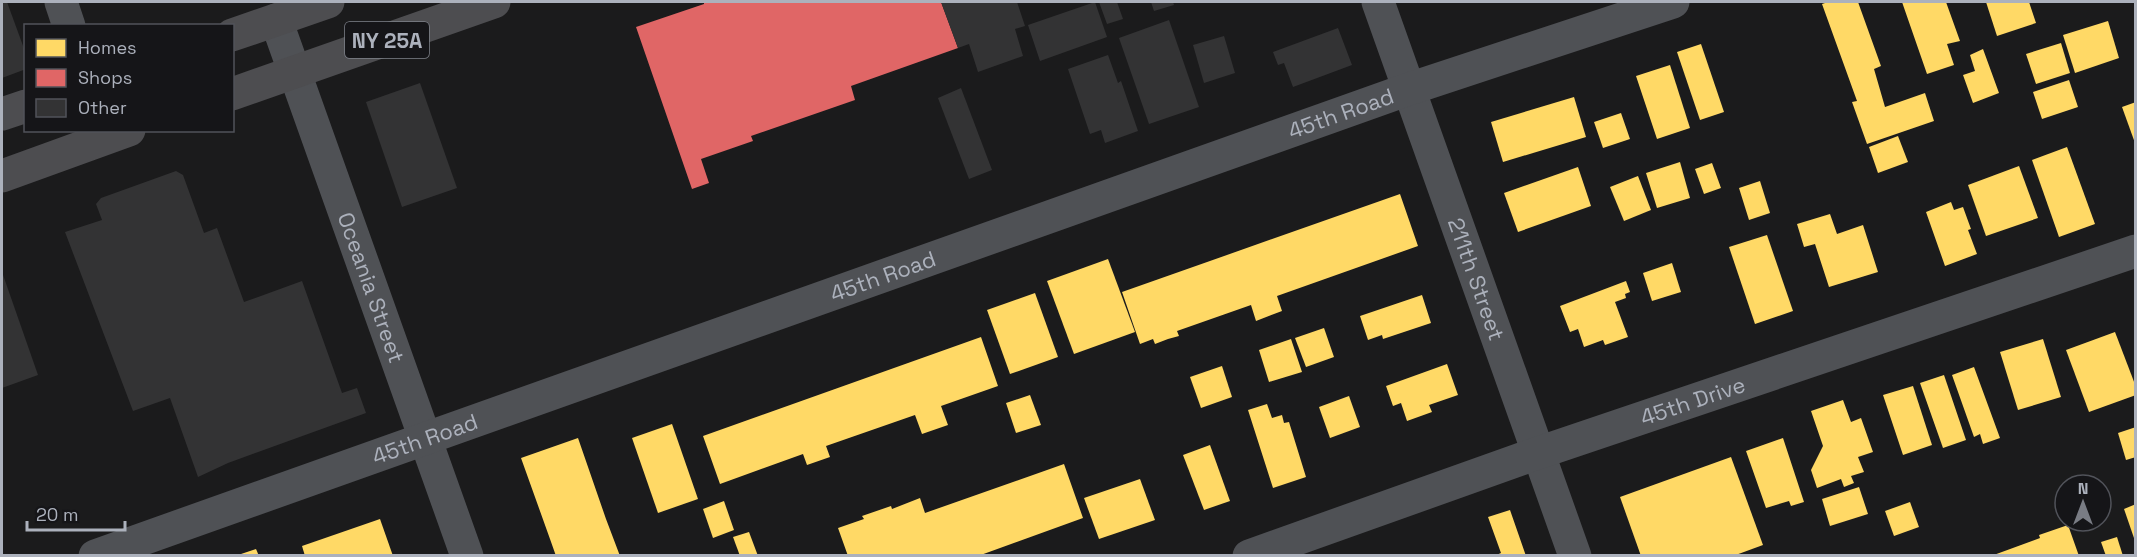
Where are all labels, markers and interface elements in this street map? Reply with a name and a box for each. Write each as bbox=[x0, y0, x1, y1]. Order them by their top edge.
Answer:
road number: NY 25A bbox=[345, 22, 429, 58]
legend bbox=[24, 24, 234, 132]
text: Homes bbox=[78, 36, 137, 59]
text: Shops bbox=[78, 66, 132, 89]
street label: 45th Road bbox=[1284, 82, 1397, 145]
text: Other bbox=[78, 96, 127, 119]
street label: Oceania Street bbox=[332, 208, 411, 367]
street label: 211th Street bbox=[1442, 214, 1511, 344]
street label: 45th Road bbox=[826, 244, 939, 308]
street label: 45th Drive bbox=[1637, 370, 1749, 431]
street label: 45th Road bbox=[368, 407, 481, 470]
north arrow bbox=[2053, 473, 2113, 533]
text: N bbox=[2078, 478, 2088, 499]
scale bar bbox=[27, 494, 124, 532]
text: 20 m bbox=[36, 503, 79, 526]

